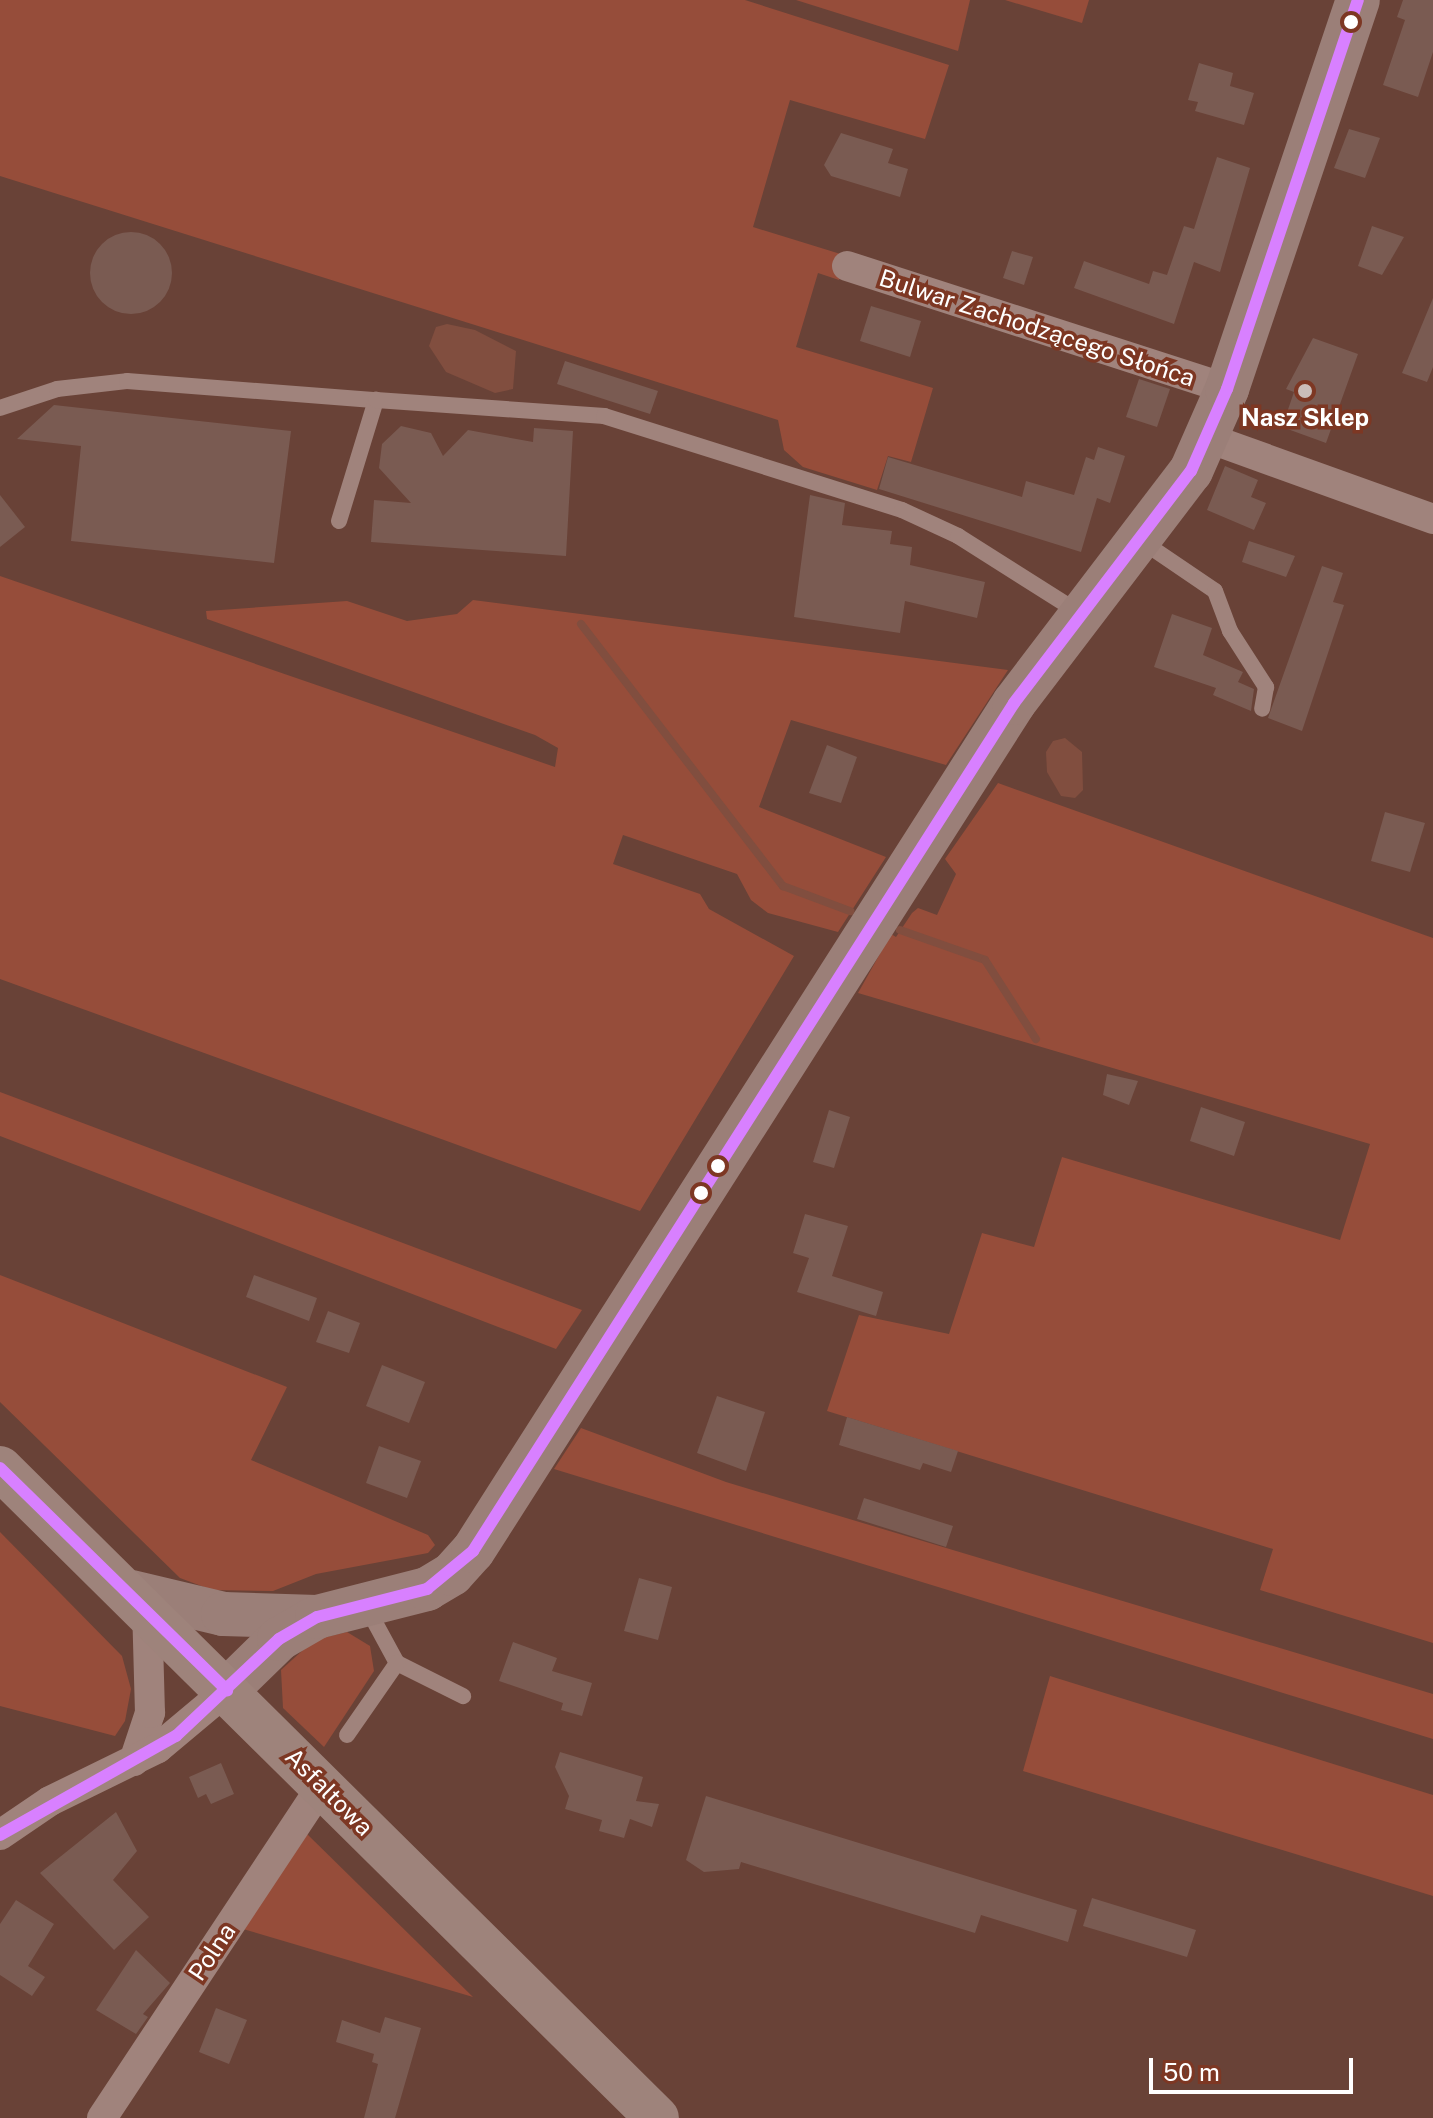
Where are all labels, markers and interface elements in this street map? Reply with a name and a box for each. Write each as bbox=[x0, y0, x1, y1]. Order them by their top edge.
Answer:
unlabelled marker bbox=[1343, 14, 1359, 30]
street label: Bulwar Zachodzącego Słońca bbox=[876, 263, 1198, 393]
marker: Nasz Sklep bbox=[1296, 382, 1314, 400]
place label: Nasz Sklep bbox=[1241, 404, 1369, 432]
unlabelled marker bbox=[710, 1158, 726, 1174]
unlabelled marker bbox=[693, 1185, 709, 1201]
street label: Asfaltowa bbox=[279, 1742, 379, 1842]
street label: Polna bbox=[182, 1918, 242, 1986]
scale bar bbox=[1153, 2042, 1357, 2092]
text: 50 m bbox=[1163, 2058, 1220, 2086]

